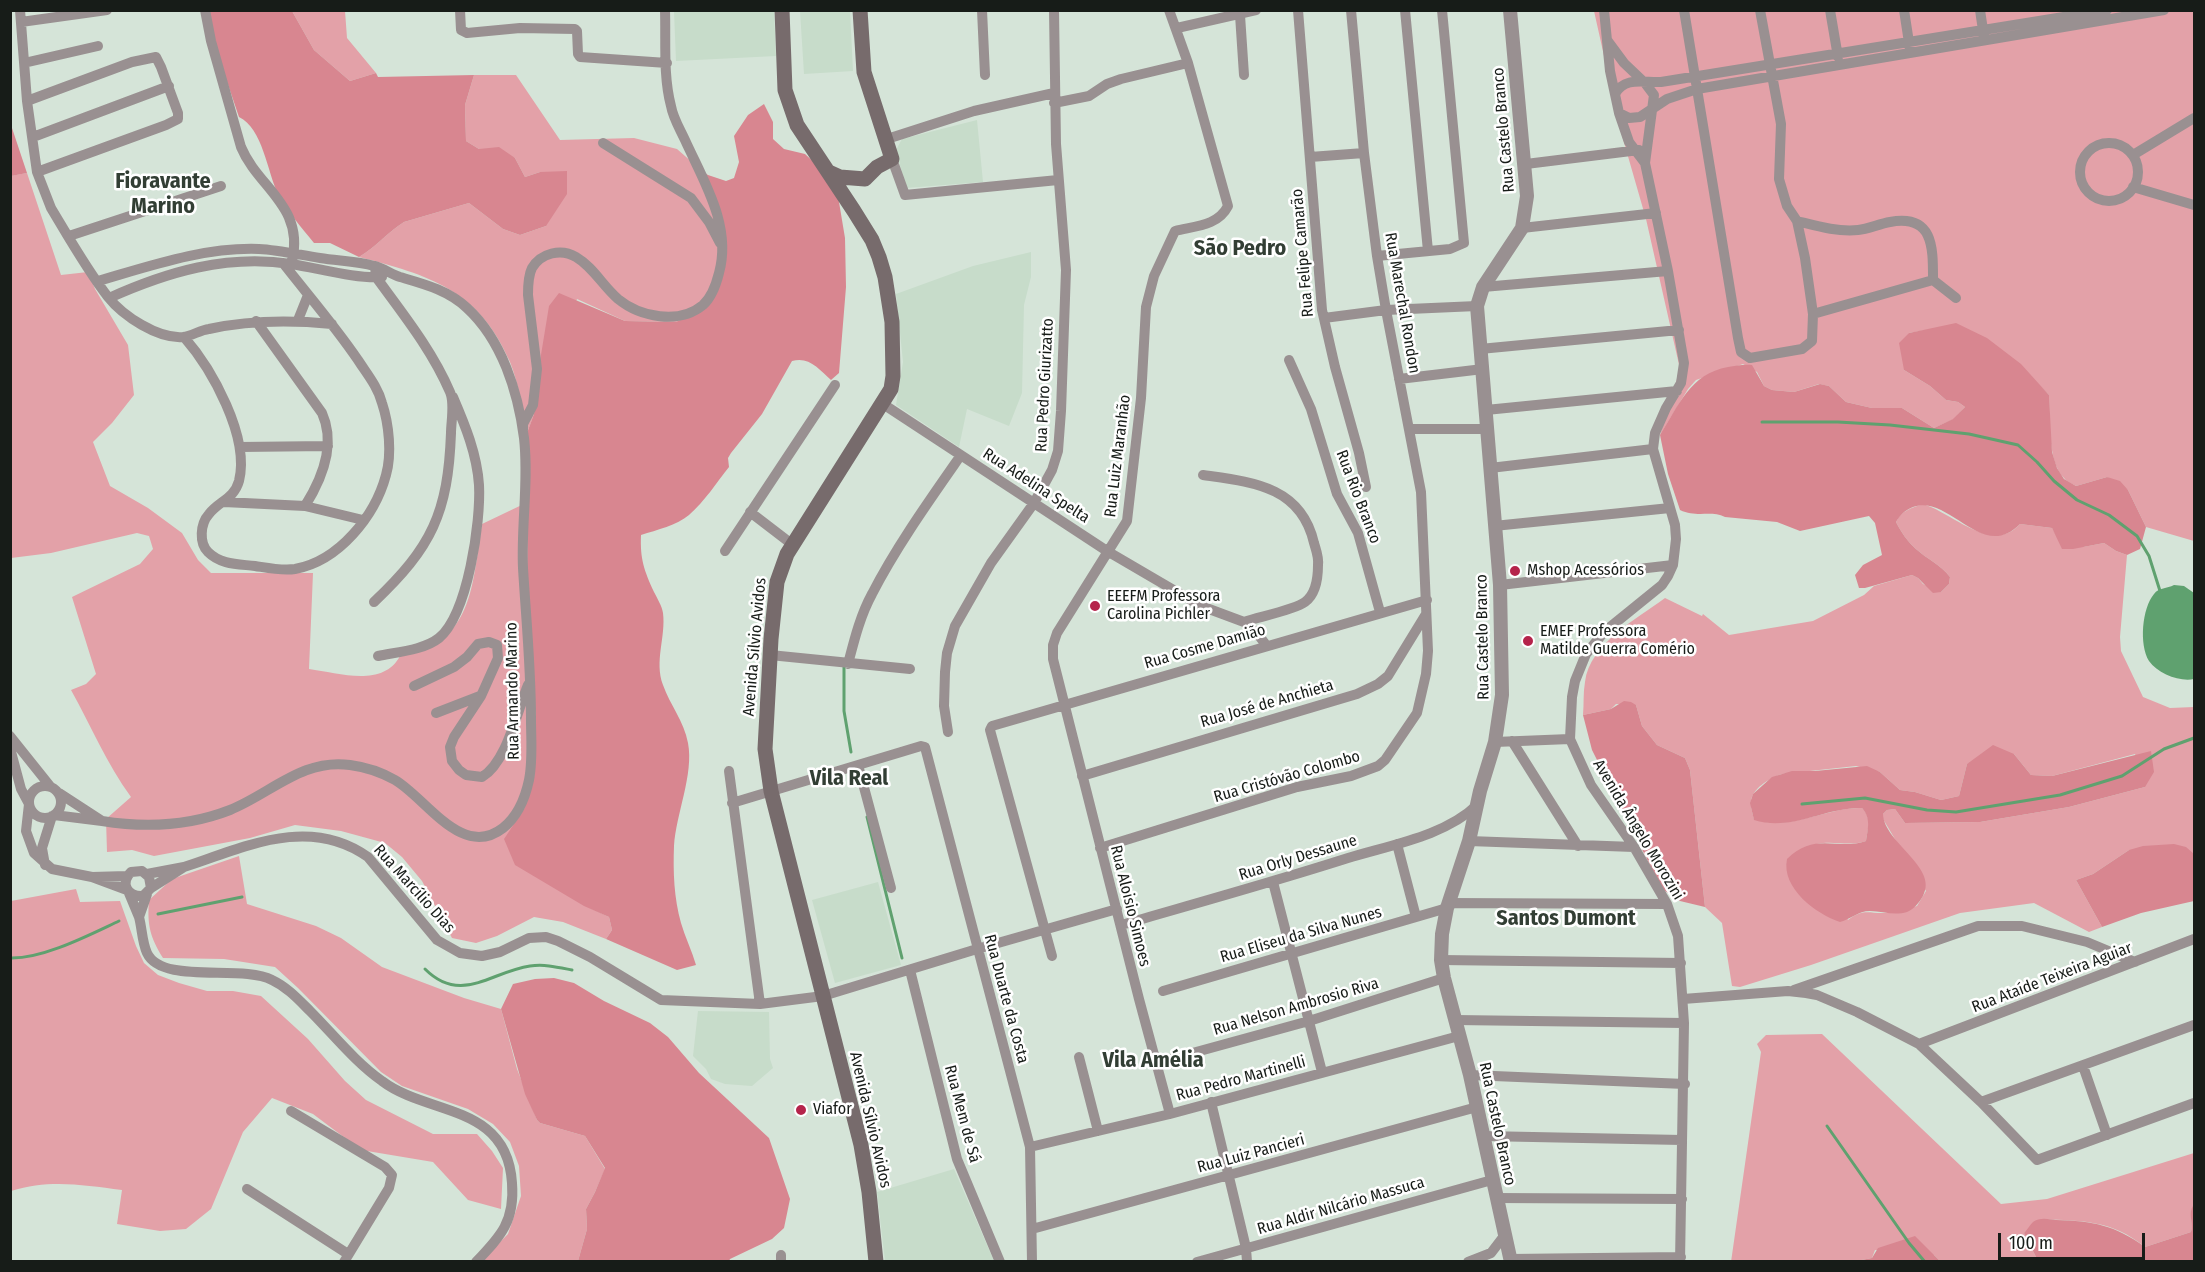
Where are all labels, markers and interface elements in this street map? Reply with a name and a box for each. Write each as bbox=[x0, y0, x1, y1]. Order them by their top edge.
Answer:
street label: Rua Castelo Branco bbox=[1489, 67, 1519, 193]
district label: Fioravante Marino bbox=[115, 169, 211, 220]
street label: Rua Felipe Camarão bbox=[1288, 188, 1318, 318]
street label: Rua Marechal Rondon bbox=[1380, 231, 1424, 375]
district label: São Pedro bbox=[1194, 236, 1286, 262]
street label: Rua Pedro Giurizatto bbox=[1032, 318, 1058, 452]
street label: Rua Luiz Maranhão bbox=[1101, 394, 1135, 518]
street label: Rua Adelina Spelta bbox=[979, 444, 1093, 528]
street label: Rua Rio Branco bbox=[1331, 447, 1385, 547]
place label: Mshop Acessórios bbox=[1527, 561, 1644, 581]
marker: Mshop Acessórios bbox=[1508, 564, 1522, 578]
street label: Rua Castelo Branco bbox=[1472, 574, 1494, 700]
street label: Avenida Sílvio Avidos bbox=[739, 577, 771, 717]
place label: EEEFM Professora Carolina Pichler bbox=[1107, 587, 1220, 625]
marker: EEEFM Professora Carolina Pichler bbox=[1088, 599, 1102, 613]
street label: Rua Cosme Damião bbox=[1142, 621, 1268, 673]
street label: Rua Armando Marino bbox=[502, 622, 524, 760]
place label: EMEF Professora Matilde Guerra Comério bbox=[1540, 622, 1695, 660]
marker: EMEF Professora Matilde Guerra Comério bbox=[1521, 634, 1535, 648]
street label: Rua José de Anchieta bbox=[1198, 676, 1336, 732]
street label: Rua Cristóvão Colombo bbox=[1212, 747, 1362, 807]
street label: Avenida Ângelo Morozini bbox=[1588, 756, 1688, 904]
district label: Vila Real bbox=[810, 766, 888, 792]
street label: Rua Orly Dessaune bbox=[1237, 831, 1359, 885]
street label: Rua Marcílio Dias bbox=[369, 841, 459, 937]
street label: Rua Aloisio Simoes bbox=[1106, 843, 1154, 969]
street label: Rua Eliseu da Silva Nunes bbox=[1218, 903, 1384, 967]
district label: Santos Dumont bbox=[1496, 906, 1636, 932]
street label: Rua Duarte da Costa bbox=[980, 932, 1032, 1066]
street label: Rua Ataíde Teixeira Aguiar bbox=[1969, 939, 2135, 1017]
street label: Rua Nelson Ambrosio Riva bbox=[1211, 974, 1381, 1040]
district label: Vila Amélia bbox=[1102, 1048, 1204, 1074]
street label: Avenida Sílvio Avidos bbox=[845, 1050, 895, 1190]
street label: Rua Pedro Martinelli bbox=[1174, 1052, 1308, 1106]
street label: Rua Castelo Branco bbox=[1475, 1061, 1519, 1187]
street label: Rua Mem de Sá bbox=[940, 1063, 984, 1165]
place label: Viafor bbox=[813, 1100, 852, 1120]
marker: Viafor bbox=[794, 1103, 808, 1117]
street label: Rua Luiz Pancieri bbox=[1195, 1130, 1307, 1178]
street label: Rua Aldir Nilcário Massuca bbox=[1255, 1173, 1427, 1239]
scale bar bbox=[2001, 1221, 2148, 1259]
text: 100 m bbox=[2009, 1232, 2053, 1254]

